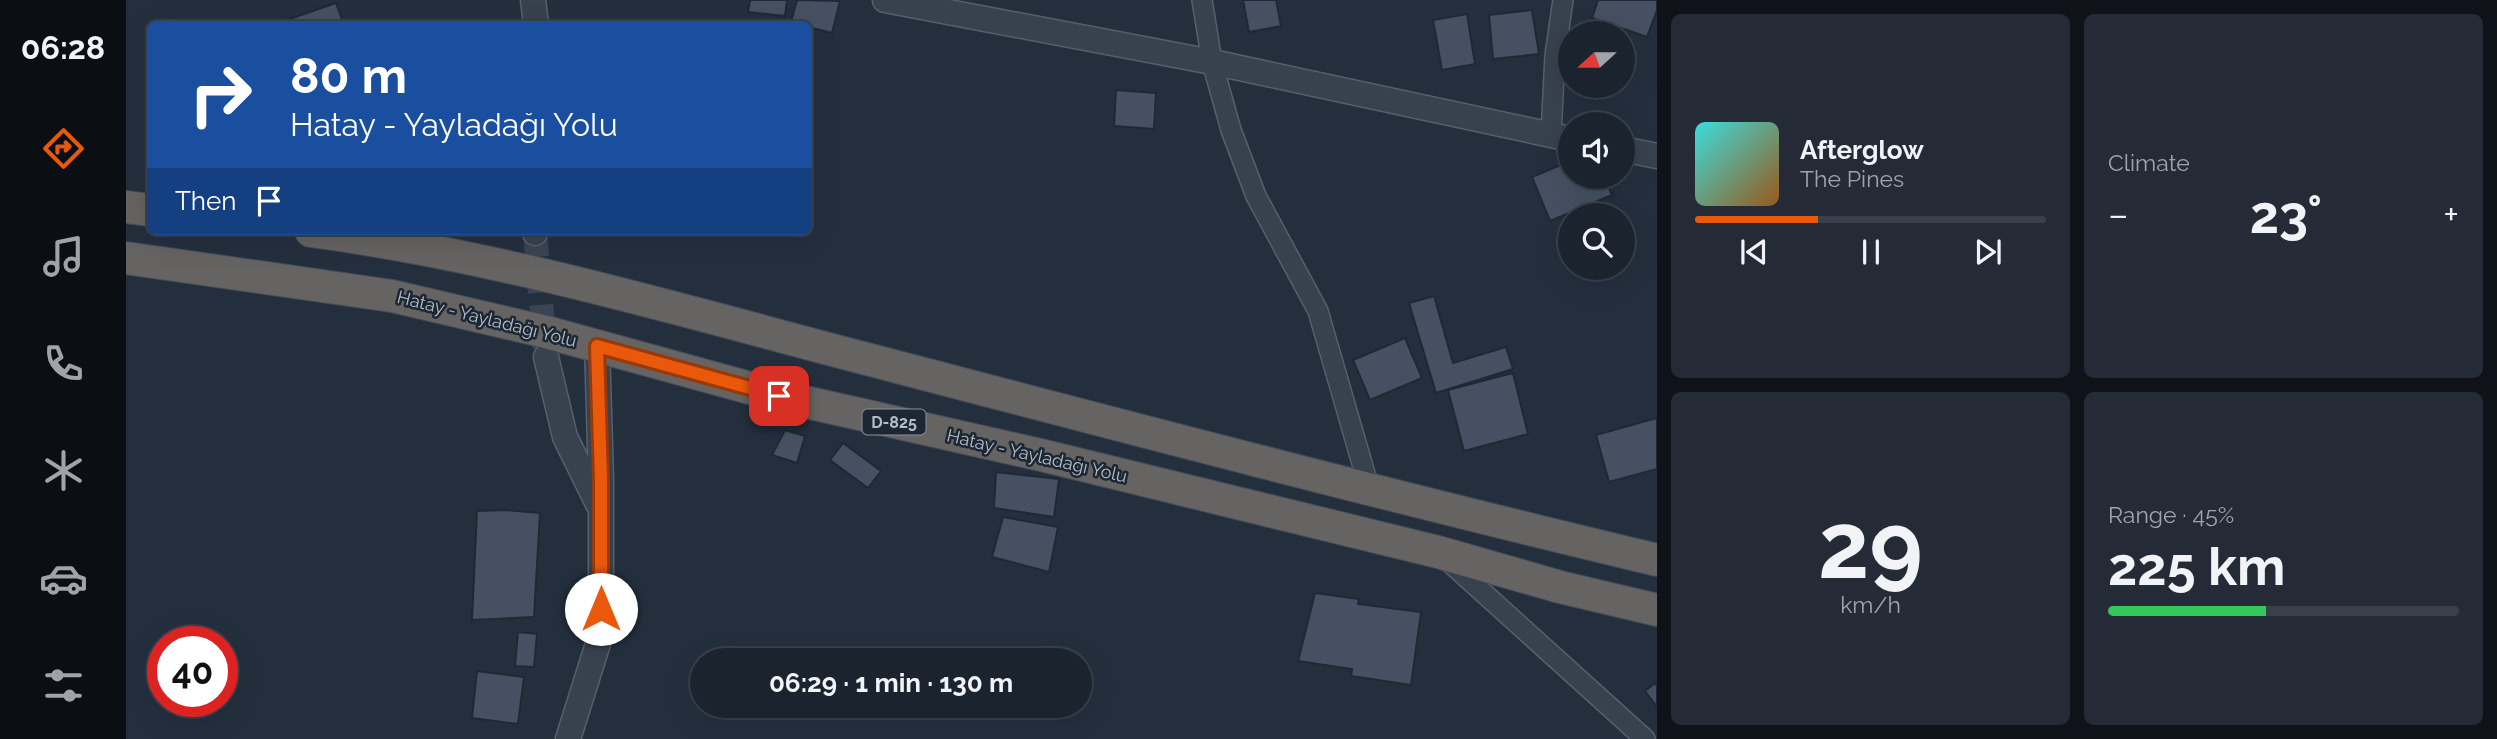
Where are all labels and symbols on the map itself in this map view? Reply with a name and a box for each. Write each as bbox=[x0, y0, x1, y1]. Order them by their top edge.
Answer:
north arrow bbox=[1558, 21, 1634, 98]
street label: Hatay - Yayladağı Yolu bbox=[395, 286, 579, 351]
pin bbox=[749, 366, 809, 426]
road number: D-825 bbox=[862, 410, 926, 434]
street label: Hatay - Yayladağı Yolu bbox=[945, 425, 1129, 486]
position arrow bbox=[564, 572, 638, 646]
speed limit sign: 40 bbox=[147, 626, 238, 717]

